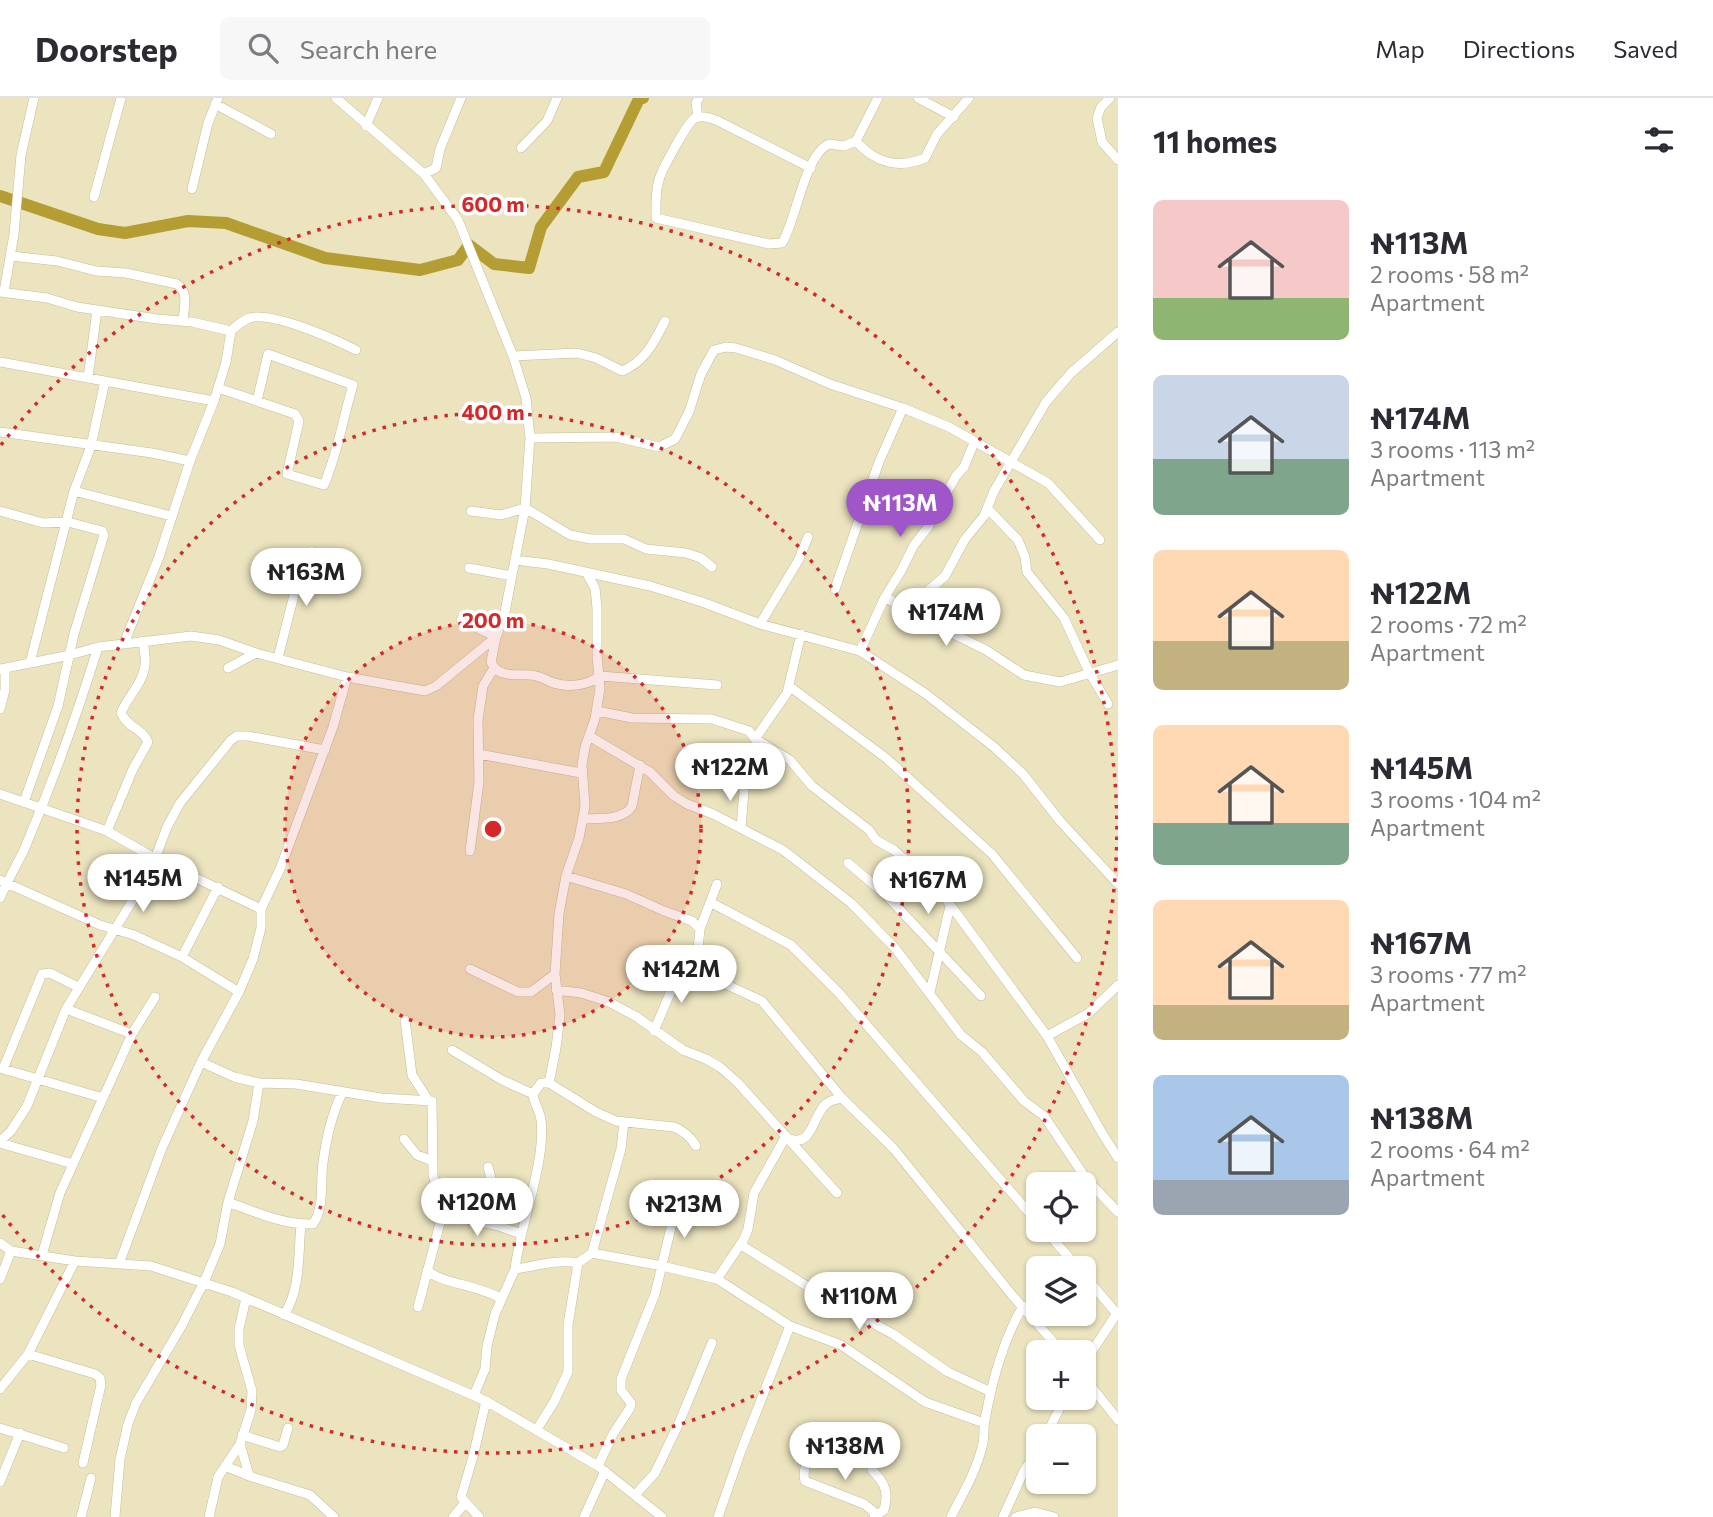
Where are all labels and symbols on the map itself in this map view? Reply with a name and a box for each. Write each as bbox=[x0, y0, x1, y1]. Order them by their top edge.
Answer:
text: 600 m bbox=[461, 191, 525, 216]
text: 400 m bbox=[461, 399, 525, 424]
pin: ₦113M bbox=[851, 480, 949, 539]
pin: ₦163M bbox=[257, 548, 355, 608]
pin: ₦174M bbox=[897, 588, 995, 648]
text: 200 m bbox=[462, 607, 524, 632]
pin: ₦122M bbox=[681, 744, 779, 803]
centre of rings bbox=[481, 817, 505, 841]
pin: ₦145M bbox=[94, 854, 192, 914]
pin: ₦167M bbox=[879, 856, 977, 916]
pin: ₦142M bbox=[632, 946, 730, 1005]
pin: ₦120M bbox=[428, 1178, 526, 1238]
pin: ₦213M bbox=[635, 1180, 733, 1240]
pin: ₦110M bbox=[810, 1272, 908, 1332]
pin: ₦138M bbox=[796, 1422, 894, 1482]

